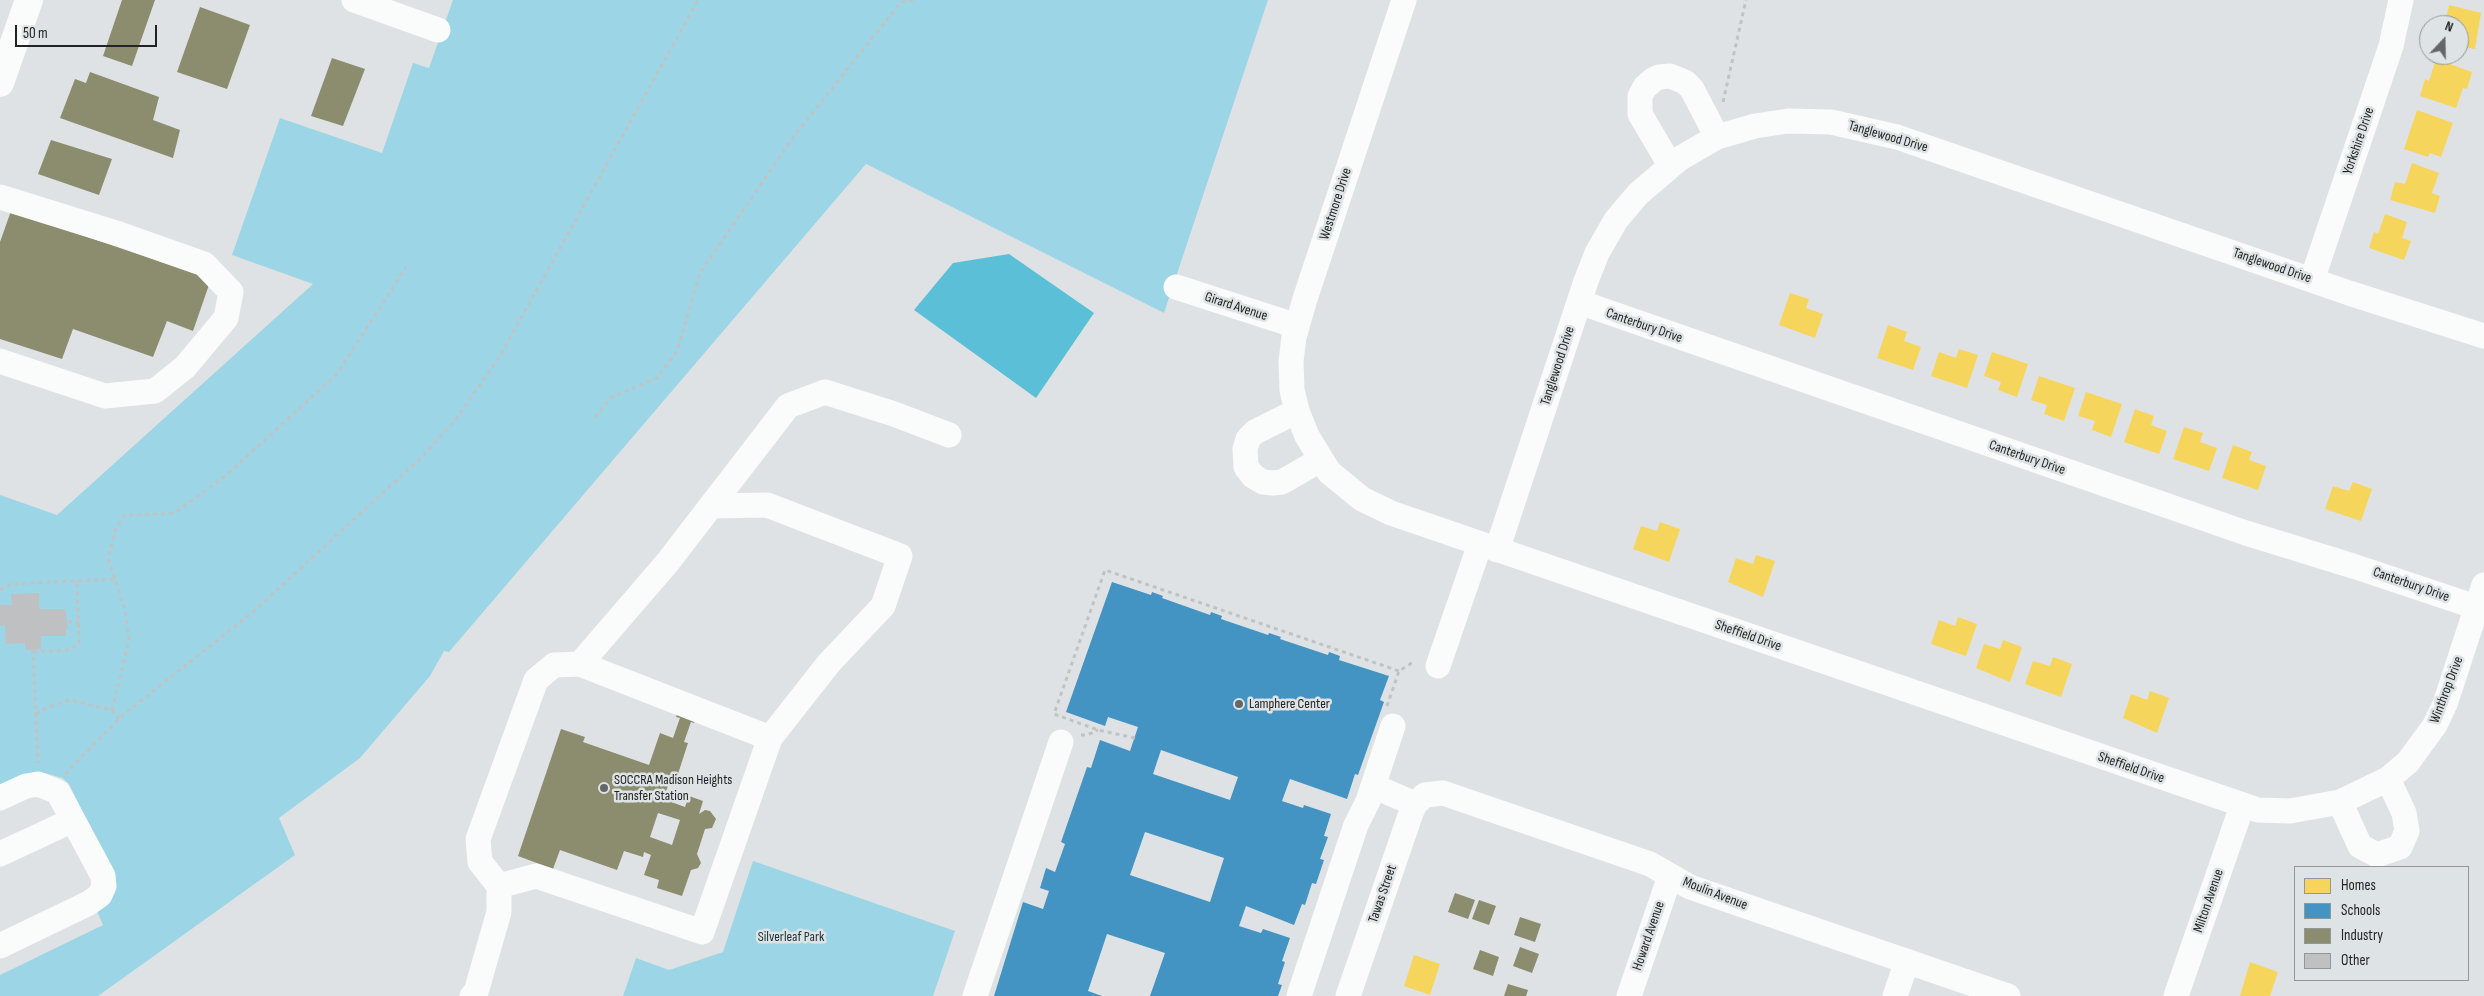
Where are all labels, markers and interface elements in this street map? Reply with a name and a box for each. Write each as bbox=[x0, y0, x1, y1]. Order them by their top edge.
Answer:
scale bar bbox=[18, 15, 160, 47]
north arrow bbox=[2419, 15, 2469, 65]
text: N bbox=[2443, 17, 2456, 36]
text: 50 m bbox=[23, 24, 48, 43]
street label: Yorkshire Drive bbox=[2340, 105, 2378, 177]
street label: Tanglewood Drive bbox=[1846, 118, 1930, 156]
street label: Westmore Drive bbox=[1316, 166, 1356, 242]
street label: Tanglewood Drive bbox=[2231, 245, 2313, 287]
street label: Girard Avenue bbox=[1203, 289, 1269, 325]
street label: Canterbury Drive bbox=[1604, 305, 1684, 347]
street label: Tanglewood Drive bbox=[1537, 324, 1579, 408]
street label: Canterbury Drive bbox=[1987, 437, 2067, 479]
street label: Canterbury Drive bbox=[2371, 564, 2451, 606]
street label: Sheffield Drive bbox=[1713, 617, 1783, 655]
street label: Winthrop Drive bbox=[2427, 654, 2467, 726]
place label: Lamphere Center bbox=[1249, 696, 1330, 712]
marker: Lamphere Center bbox=[1233, 698, 1245, 710]
street label: Sheffield Drive bbox=[2096, 749, 2166, 787]
place label: SOCCRA Madison Heights Transfer Station bbox=[614, 772, 732, 804]
marker: SOCCRA Madison Heights Transfer Station bbox=[598, 782, 610, 794]
street label: Tawas Street bbox=[1365, 863, 1401, 925]
legend bbox=[2294, 866, 2469, 981]
street label: Milton Avenue bbox=[2190, 867, 2228, 935]
street label: Moulin Avenue bbox=[1680, 874, 1750, 914]
text: Homes bbox=[2341, 876, 2376, 895]
street label: Howard Avenue bbox=[1629, 899, 1669, 973]
text: Schools bbox=[2341, 901, 2380, 920]
text: Industry bbox=[2341, 926, 2383, 945]
park label: Silverleaf Park bbox=[758, 929, 824, 945]
text: Other bbox=[2341, 951, 2370, 970]

